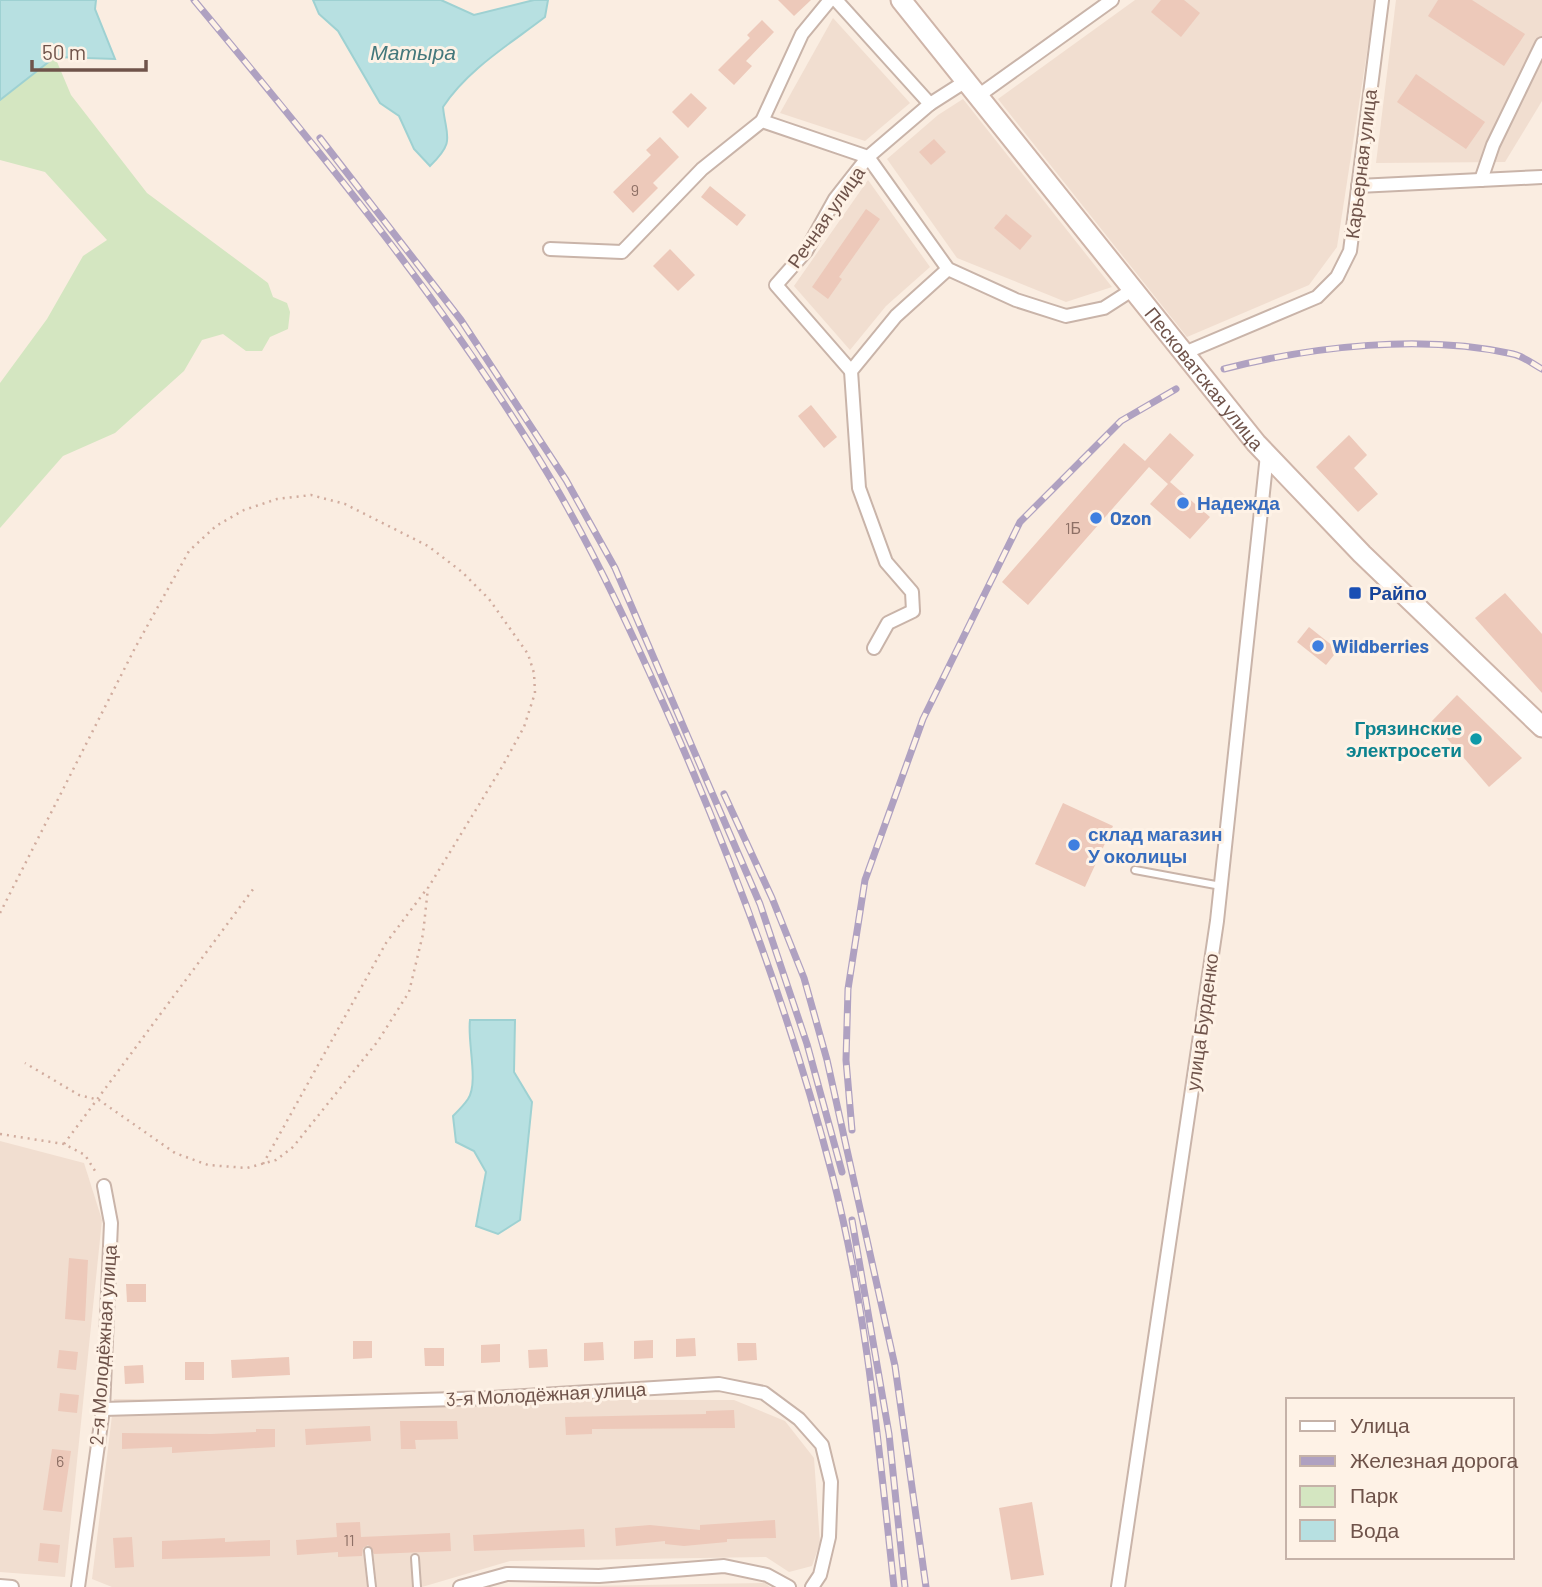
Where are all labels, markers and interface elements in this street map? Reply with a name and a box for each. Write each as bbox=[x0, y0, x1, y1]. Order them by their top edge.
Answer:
scale bar bbox=[32, 28, 145, 72]
text: 50 m bbox=[42, 39, 86, 64]
water label: Матыра bbox=[370, 39, 456, 64]
street label: Карьерная улица bbox=[1340, 87, 1381, 240]
street label: Речная улица bbox=[782, 161, 869, 272]
house number: 9 bbox=[631, 180, 639, 199]
street label: Песковатская улица bbox=[1140, 302, 1269, 455]
place label: Надежда bbox=[1197, 491, 1280, 514]
marker: Надежда bbox=[1175, 495, 1191, 511]
place label: Ozon bbox=[1110, 506, 1152, 529]
marker: Ozon bbox=[1088, 510, 1104, 526]
house number: 1Б bbox=[1065, 518, 1081, 537]
place label: Райпо bbox=[1369, 581, 1427, 604]
marker: Райпо bbox=[1347, 585, 1363, 601]
place label: Wildberries bbox=[1332, 634, 1429, 657]
marker: Wildberries bbox=[1310, 638, 1326, 654]
place label: Грязинские электросети bbox=[1346, 716, 1462, 761]
marker: Грязинские электросети bbox=[1468, 731, 1484, 747]
place label: склад магазин У околицы bbox=[1088, 822, 1223, 867]
marker: склад магазин У околицы bbox=[1066, 837, 1082, 853]
street label: улица Бурденко bbox=[1180, 952, 1223, 1092]
street label: 2-я Молодёжная улица bbox=[84, 1243, 121, 1446]
street label: 3-я Молодёжная улица bbox=[445, 1377, 647, 1410]
legend bbox=[1286, 1398, 1514, 1559]
text: Улица bbox=[1350, 1412, 1410, 1437]
text: Железная дорога bbox=[1350, 1447, 1519, 1472]
house number: 6 bbox=[56, 1451, 64, 1470]
text: Парк bbox=[1350, 1482, 1398, 1507]
text: Вода bbox=[1350, 1517, 1399, 1542]
house number: 11 bbox=[343, 1530, 355, 1549]

